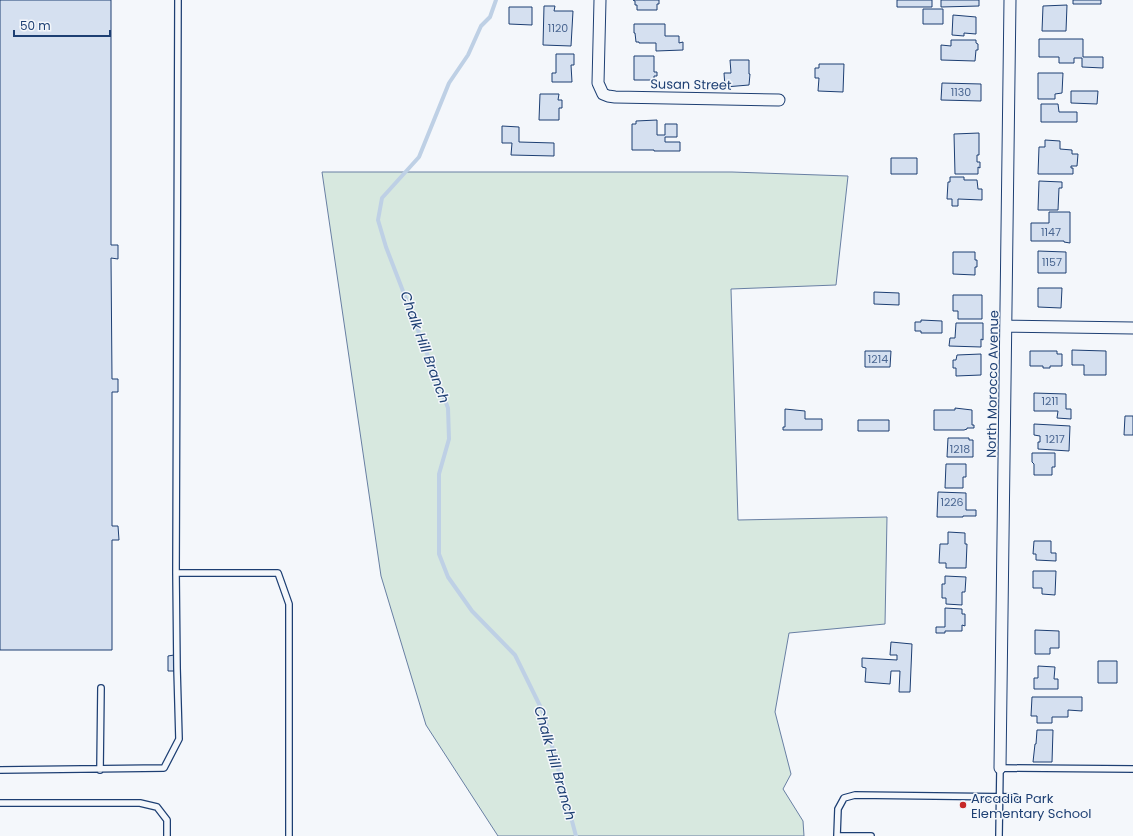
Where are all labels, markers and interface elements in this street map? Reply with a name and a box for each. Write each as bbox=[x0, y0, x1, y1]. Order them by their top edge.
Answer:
scale bar bbox=[14, 12, 110, 38]
text: 50 m bbox=[20, 17, 51, 34]
house number: 1120 bbox=[548, 20, 568, 36]
street label: Susan Street bbox=[650, 74, 732, 95]
house number: 1130 bbox=[951, 84, 971, 100]
house number: 1147 bbox=[1041, 224, 1061, 240]
house number: 1157 bbox=[1042, 254, 1062, 270]
water label: Chalk Hill Branch bbox=[395, 288, 455, 406]
street label: North Morocco Avenue bbox=[982, 310, 1003, 458]
house number: 1214 bbox=[868, 351, 888, 367]
house number: 1211 bbox=[1042, 393, 1058, 409]
house number: 1217 bbox=[1045, 431, 1065, 447]
house number: 1218 bbox=[950, 441, 970, 457]
house number: 1226 bbox=[940, 494, 964, 510]
water label: Chalk Hill Branch bbox=[529, 704, 581, 822]
place label: Arcadia Park Elementary School bbox=[971, 789, 1092, 823]
marker: Arcadia Park Elementary School bbox=[958, 800, 968, 810]

